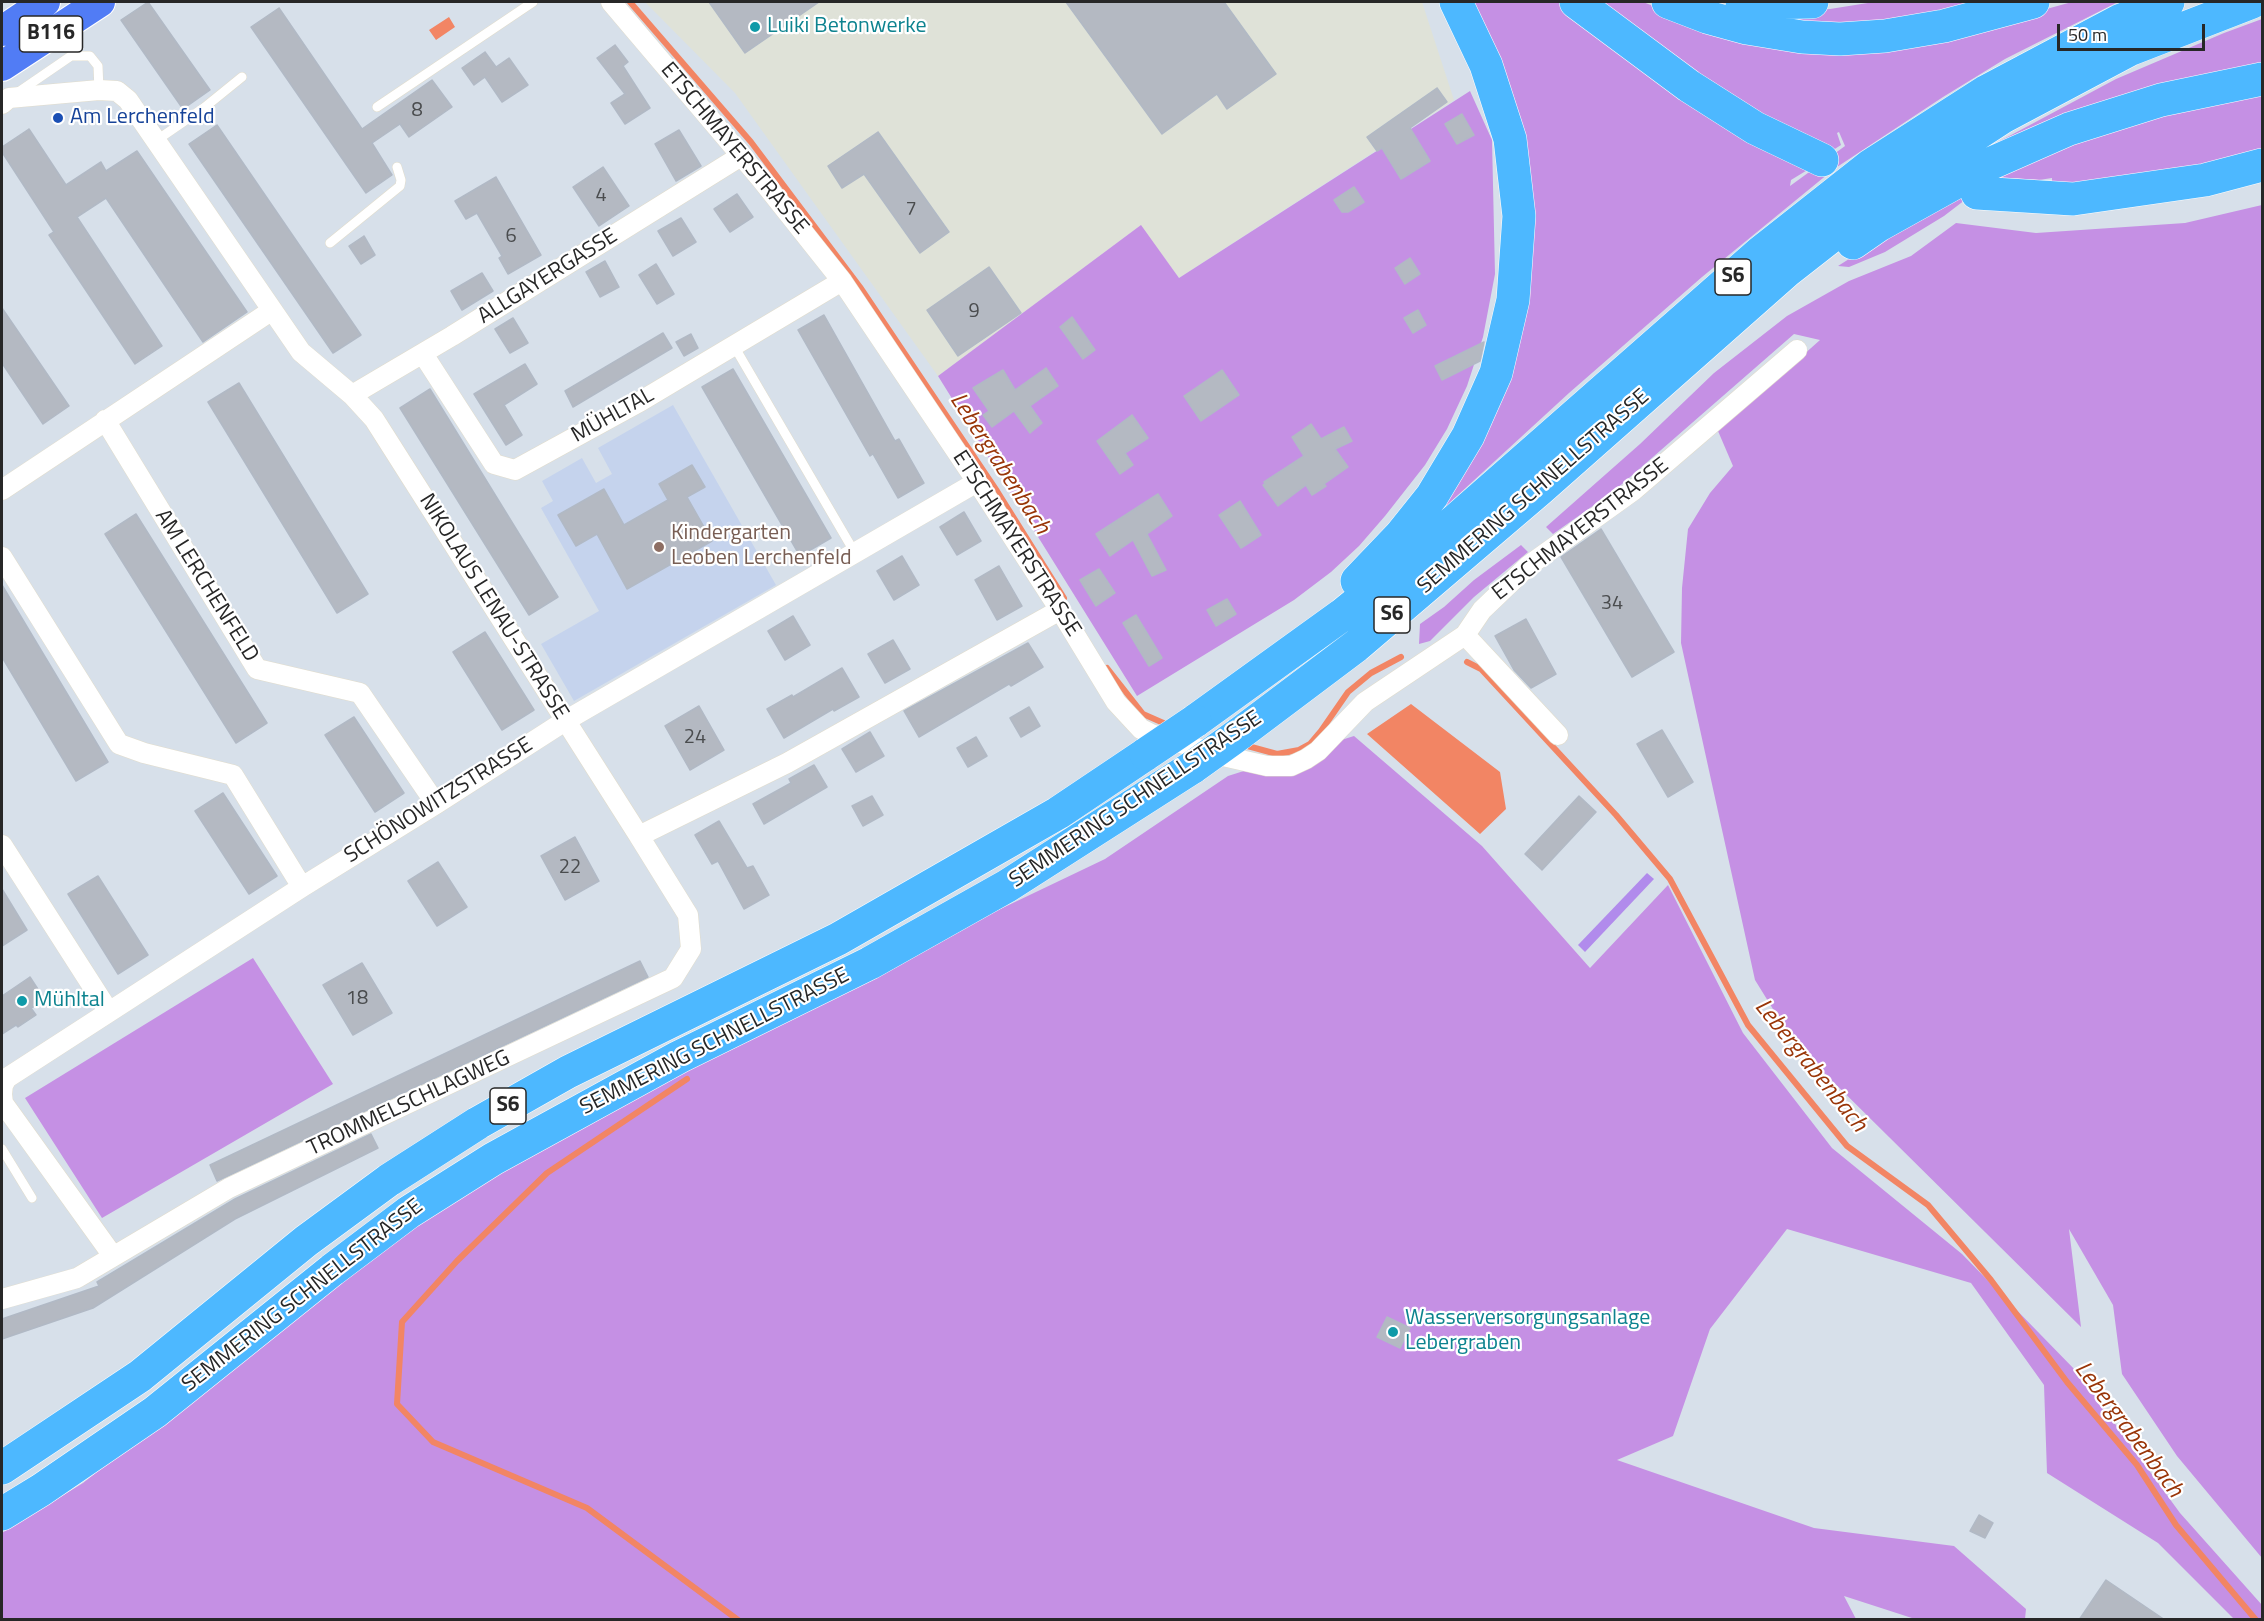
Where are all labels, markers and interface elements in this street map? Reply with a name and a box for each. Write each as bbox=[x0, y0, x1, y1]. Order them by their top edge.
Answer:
scale bar bbox=[2060, 12, 2208, 50]
place label: Luiki Betonwerke bbox=[767, 14, 926, 40]
road number: B116 bbox=[20, 16, 82, 52]
marker: Luiki Betonwerke bbox=[748, 20, 762, 34]
text: 50 m bbox=[2068, 21, 2107, 48]
street label: ETSCHMAYERSTRASSE bbox=[654, 58, 814, 240]
house number: 8 bbox=[411, 99, 423, 123]
place label: Am Lerchenfeld bbox=[70, 105, 215, 131]
marker: Am Lerchenfeld bbox=[51, 111, 65, 125]
house number: 4 bbox=[595, 184, 607, 208]
house number: 7 bbox=[905, 198, 917, 222]
street label: ALLGAYERGASSE bbox=[473, 224, 623, 330]
house number: 6 bbox=[505, 225, 517, 249]
road number: S6 bbox=[1715, 259, 1751, 295]
house number: 9 bbox=[968, 300, 980, 324]
street label: MÜHLTAL bbox=[567, 383, 659, 449]
street label: SEMMERING SCHNELLSTRASSE bbox=[1413, 384, 1655, 600]
water label: Lebergrabenbach bbox=[943, 388, 1055, 540]
street label: ETSCHMAYERSTRASSE bbox=[946, 446, 1086, 642]
street label: ETSCHMAYERSTRASSE bbox=[1488, 453, 1674, 607]
street label: NIKOLAUS LENAU-STRASSE bbox=[413, 489, 573, 725]
street label: AM LERCHENFELD bbox=[148, 505, 264, 667]
place label: Kindergarten Leoben Lerchenfeld bbox=[671, 521, 852, 572]
marker: Kindergarten Leoben Lerchenfeld bbox=[652, 540, 666, 554]
house number: 34 bbox=[1601, 592, 1623, 616]
road number: S6 bbox=[1374, 597, 1410, 633]
street label: SEMMERING SCHNELLSTRASSE bbox=[1005, 706, 1267, 894]
house number: 24 bbox=[684, 726, 706, 750]
street label: SCHÖNOWITZSTRASSE bbox=[340, 732, 538, 870]
house number: 22 bbox=[559, 856, 581, 880]
street label: SEMMERING SCHNELLSTRASSE bbox=[576, 963, 854, 1121]
house number: 18 bbox=[346, 987, 368, 1011]
place label: Mühltal bbox=[34, 988, 105, 1014]
marker: Mühltal bbox=[15, 994, 29, 1008]
water label: Lebergrabenbach bbox=[1748, 994, 1872, 1138]
street label: TROMMELSCHLAGWEG bbox=[304, 1046, 514, 1162]
road number: S6 bbox=[490, 1088, 526, 1124]
street label: SEMMERING SCHNELLSTRASSE bbox=[177, 1194, 429, 1398]
place label: Wasserversorgungsanlage Lebergraben bbox=[1405, 1306, 1650, 1358]
marker: Wasserversorgungsanlage Lebergraben bbox=[1386, 1325, 1400, 1339]
water label: Lebergrabenbach bbox=[2067, 1356, 2189, 1504]

